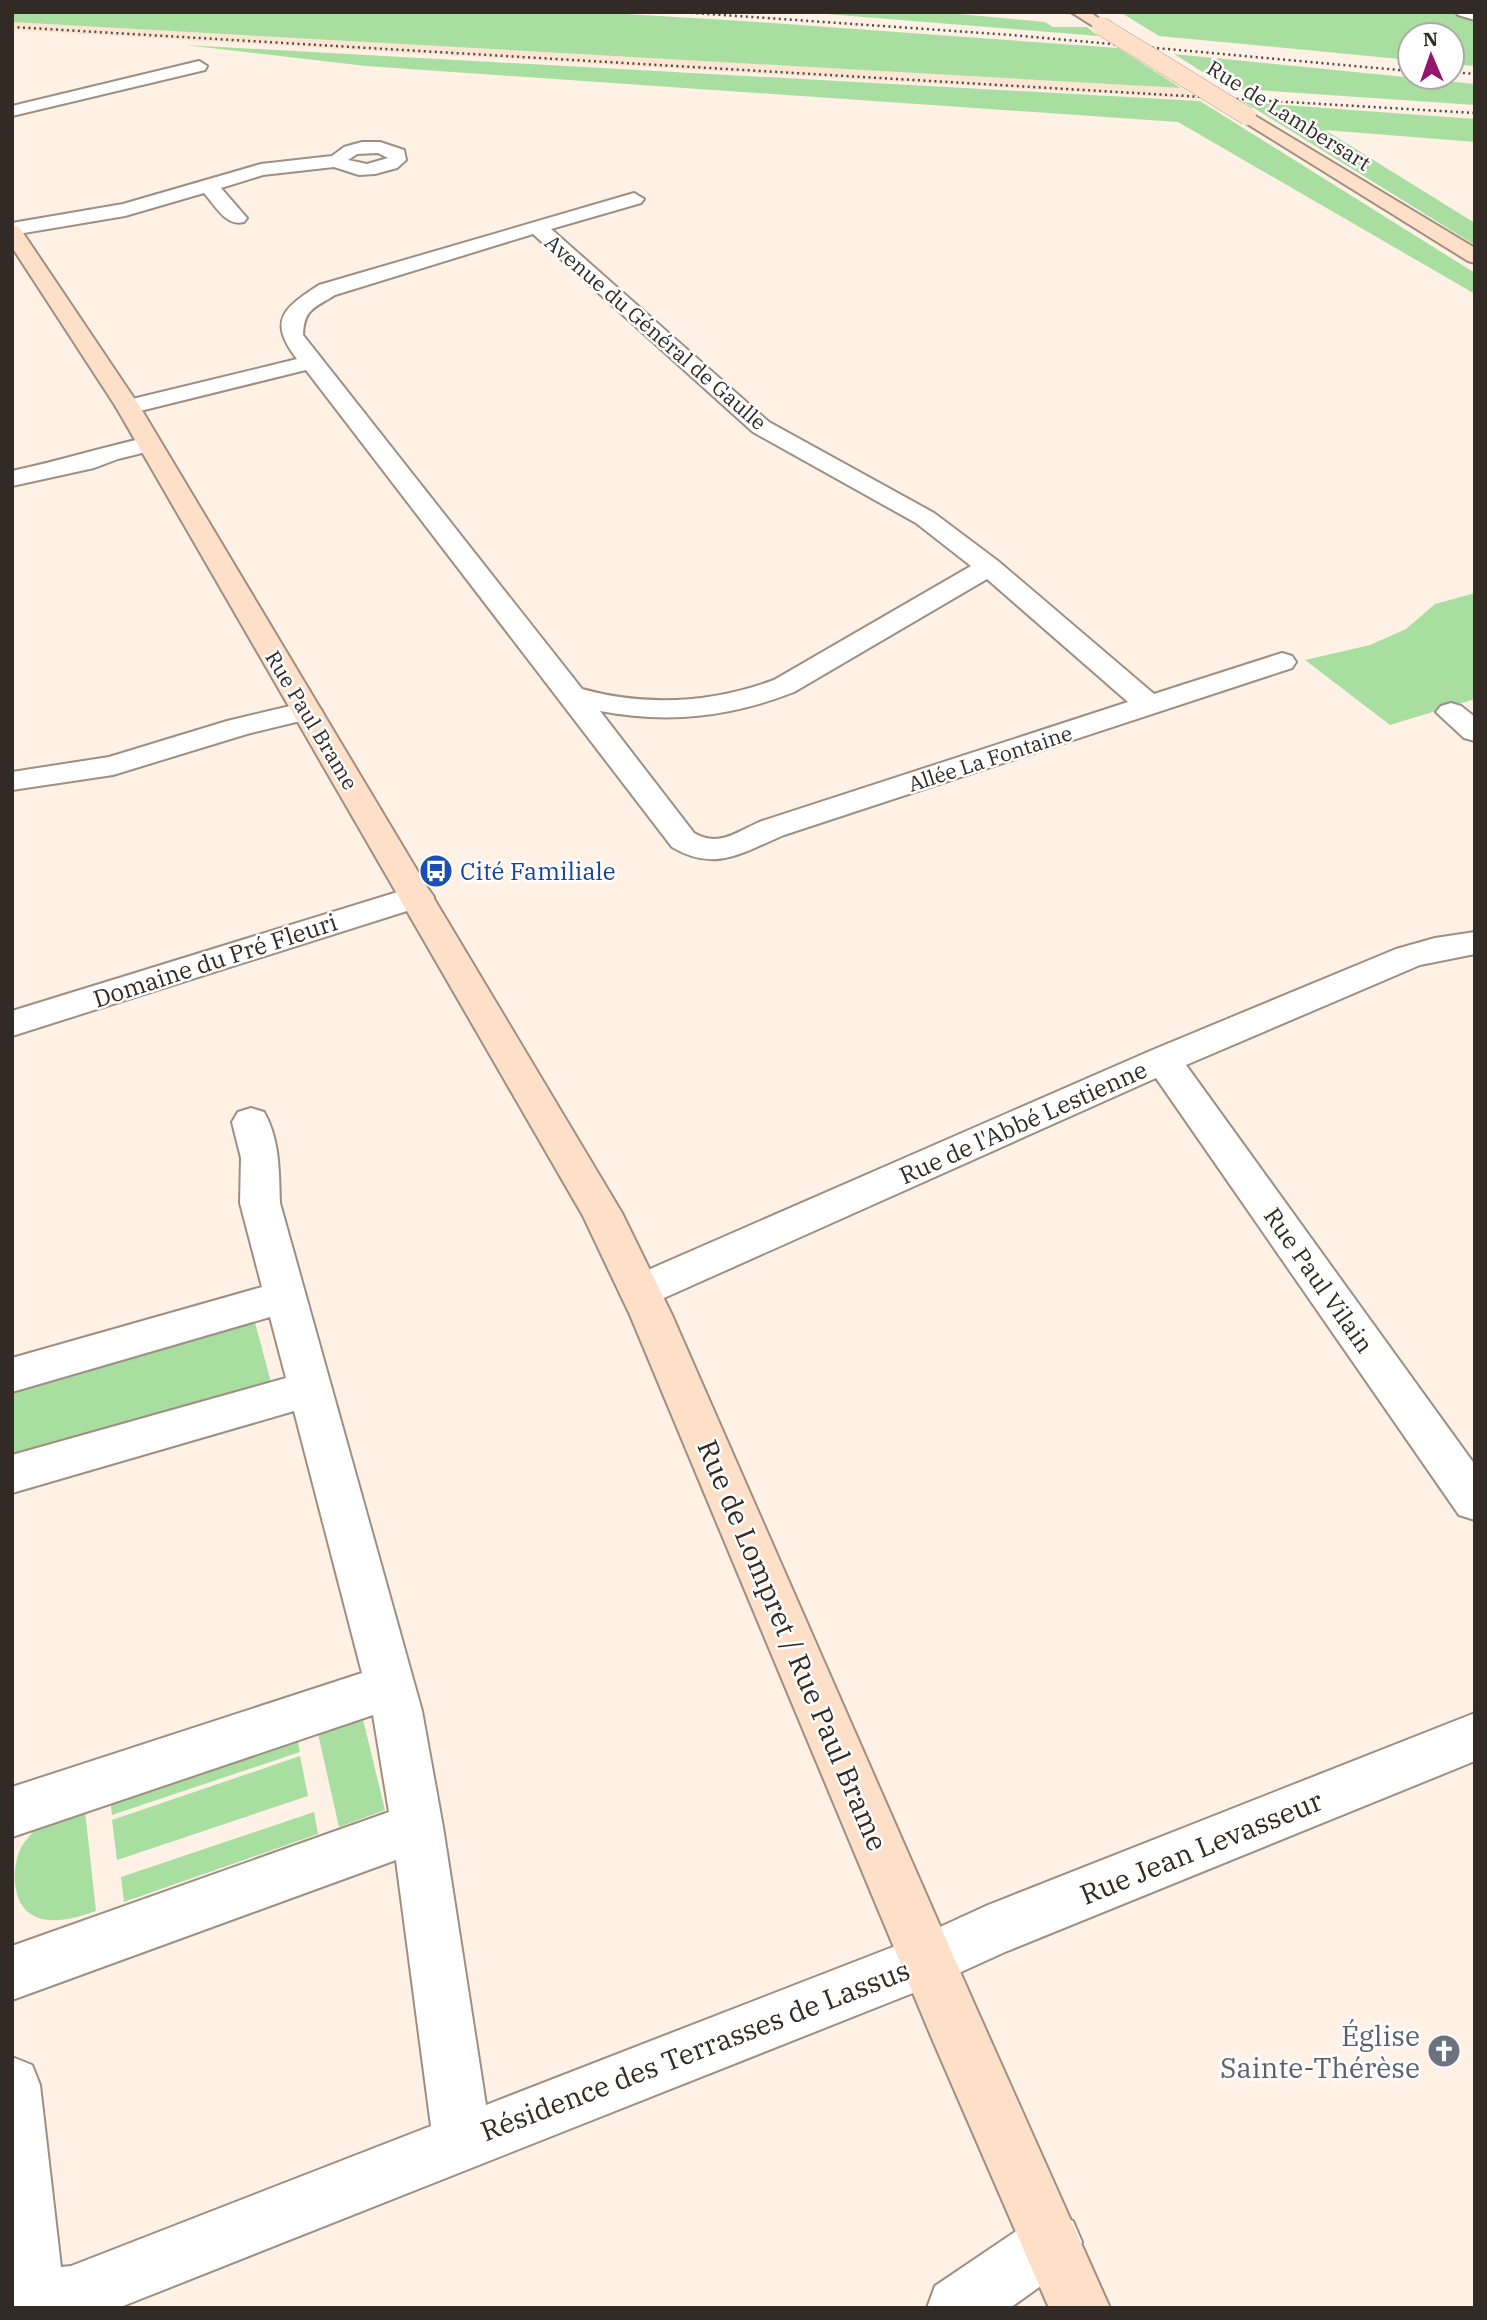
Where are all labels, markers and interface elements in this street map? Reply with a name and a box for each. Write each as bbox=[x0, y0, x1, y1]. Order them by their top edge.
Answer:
north arrow bbox=[1396, 21, 1466, 91]
text: N bbox=[1422, 27, 1438, 51]
street label: Rue de Lambersart bbox=[1202, 53, 1376, 177]
street label: Avenue du Général de Gaulle bbox=[539, 228, 773, 436]
street label: Rue Paul Brame bbox=[259, 645, 365, 795]
street label: Allée La Fontaine bbox=[904, 718, 1076, 798]
bus stop icon: Cité Familiale bbox=[417, 852, 455, 890]
place label: Cité Familiale bbox=[460, 855, 616, 887]
street label: Domaine du Pré Fleuri bbox=[89, 905, 341, 1015]
street label: Rue de l'Abbé Lestienne bbox=[894, 1053, 1152, 1191]
street label: Rue Paul Vilain bbox=[1257, 1201, 1381, 1359]
street label: Rue de Lompret / Rue Paul Brame bbox=[689, 1434, 897, 1856]
street label: Rue Jean Levasseur bbox=[1074, 1781, 1328, 1913]
street label: Résidence des Terrasses de Lassus bbox=[475, 1951, 915, 2149]
place label: Église Sainte-Thérèse bbox=[1220, 2017, 1420, 2086]
church icon: Église Sainte-Thérèse bbox=[1425, 2032, 1463, 2070]

